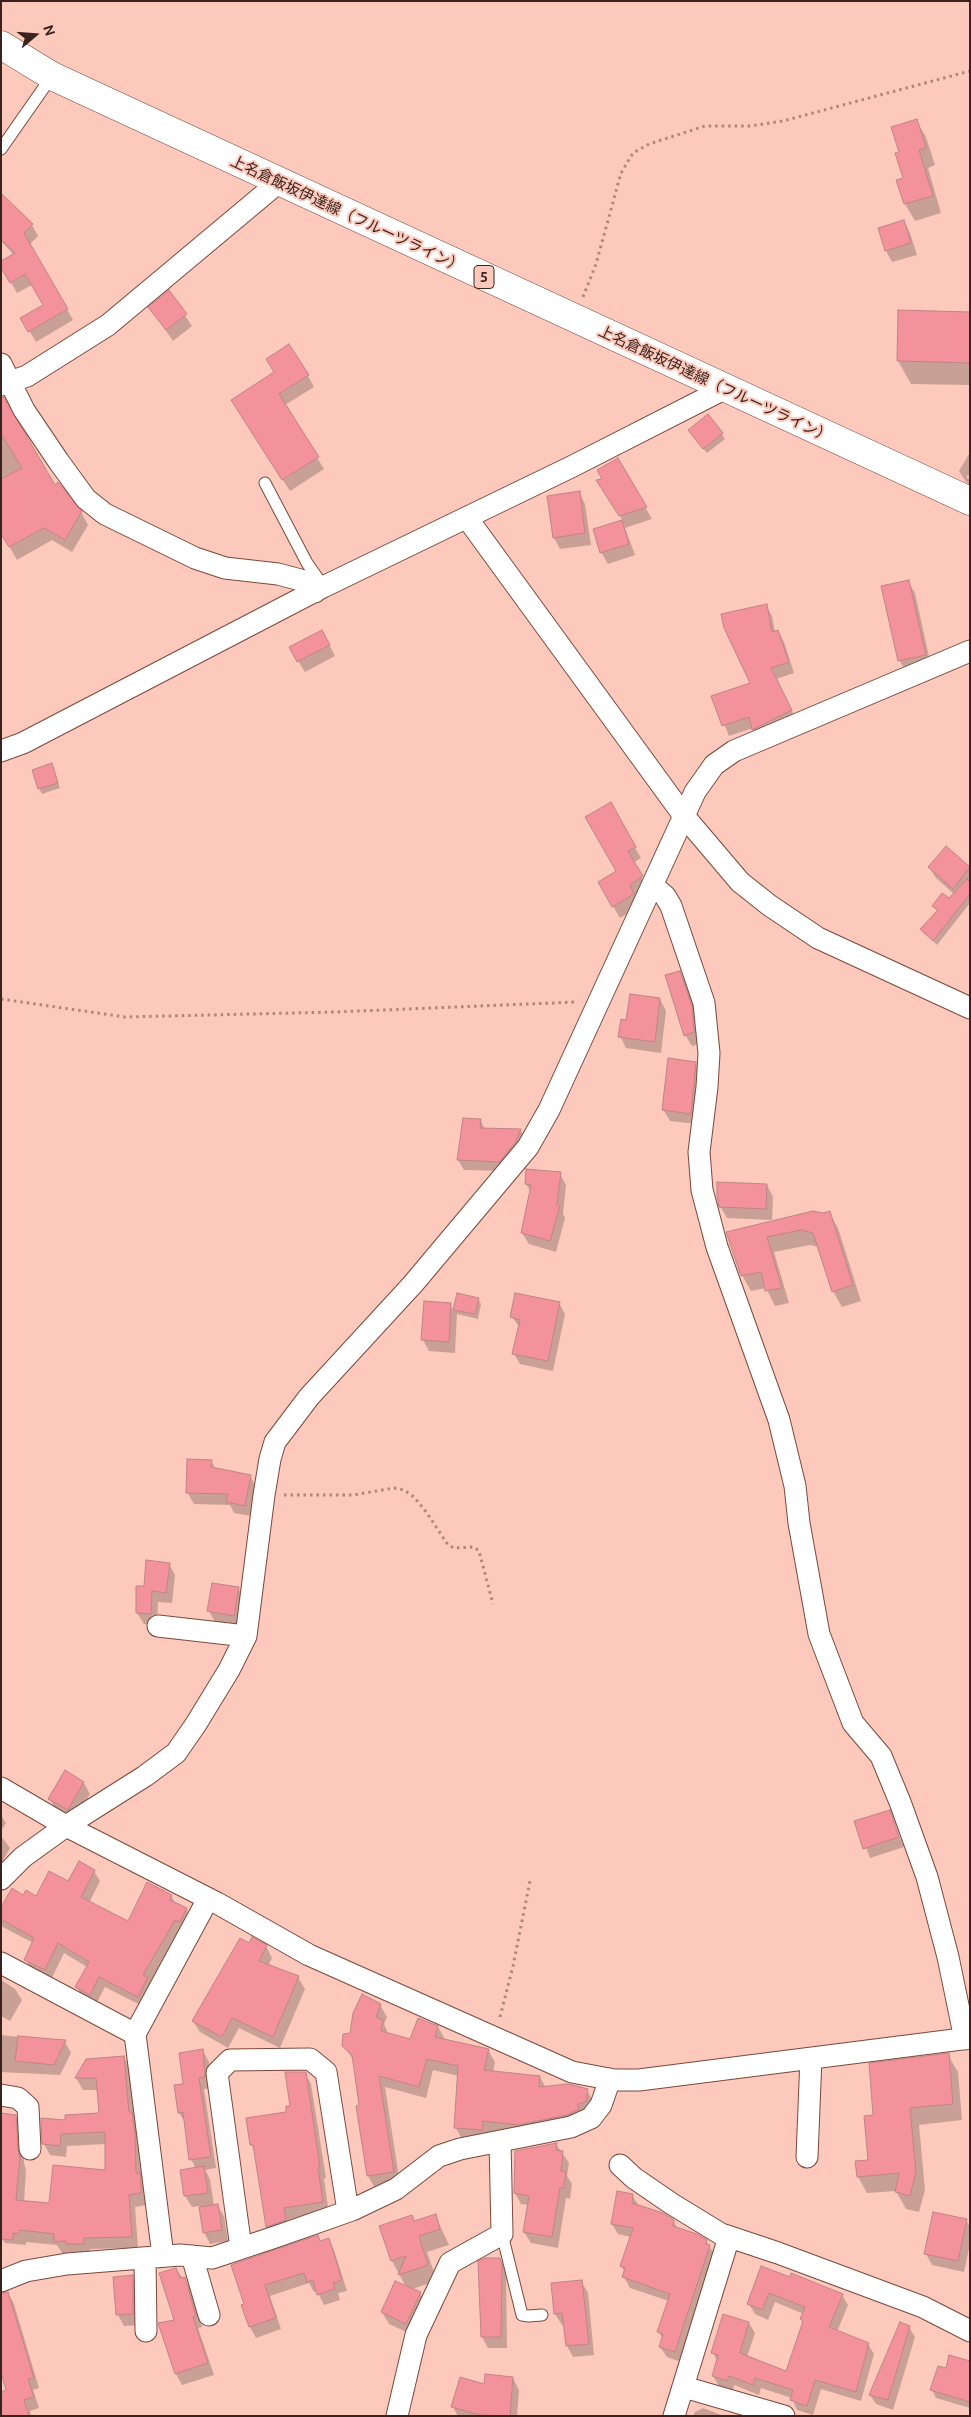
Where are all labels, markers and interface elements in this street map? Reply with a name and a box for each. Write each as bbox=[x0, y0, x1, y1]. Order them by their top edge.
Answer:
north arrow bbox=[10, 10, 60, 60]
text: N bbox=[40, 23, 58, 38]
street label: 上名倉飯坂伊達線（フルーツライン） bbox=[228, 152, 466, 276]
road number: 5 bbox=[474, 266, 494, 288]
street label: 上名倉飯坂伊達線（フルーツライン） bbox=[596, 322, 834, 446]

